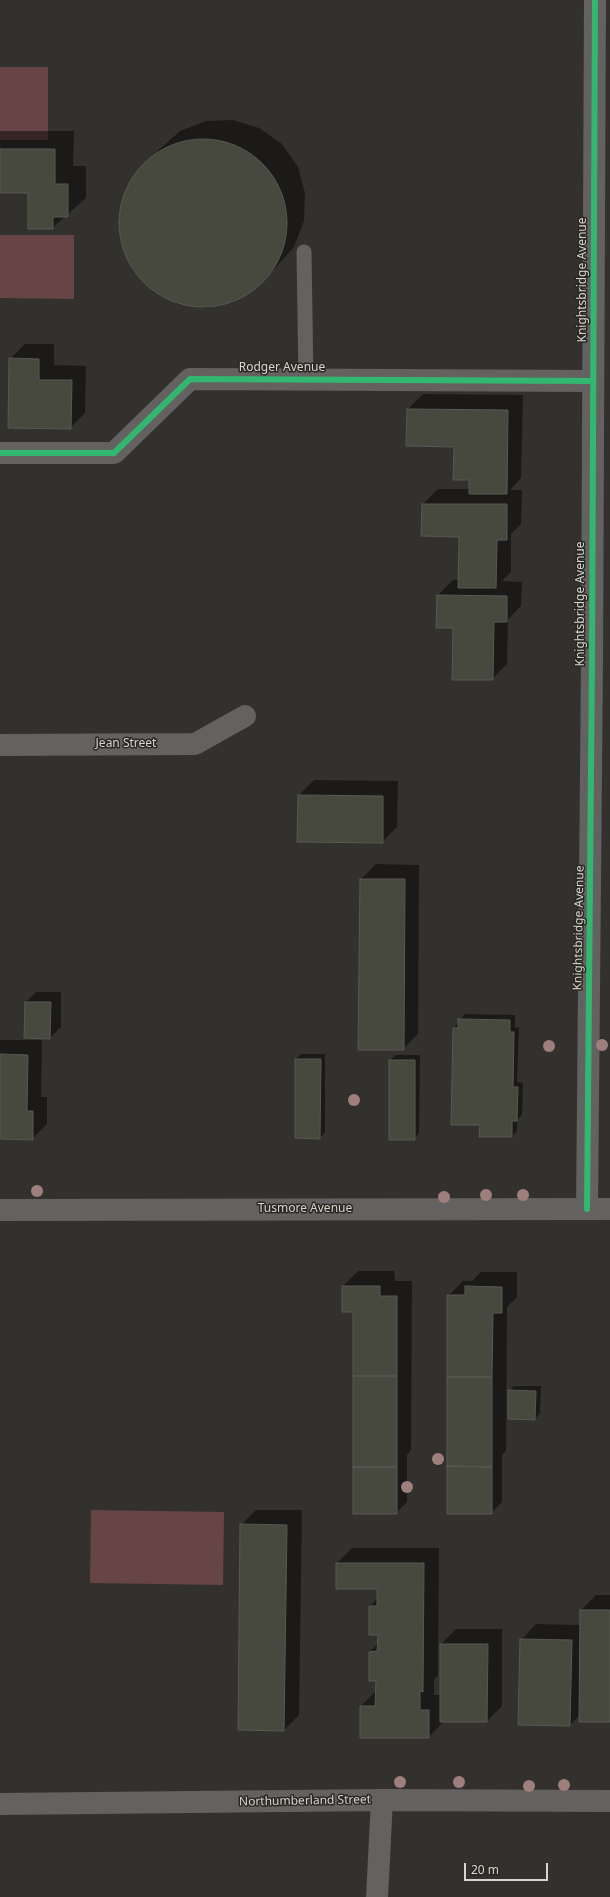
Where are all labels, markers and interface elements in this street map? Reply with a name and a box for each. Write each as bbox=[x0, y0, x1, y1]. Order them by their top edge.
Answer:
street label: Knightsbridge Avenue bbox=[576, 217, 590, 343]
street label: Rodger Avenue bbox=[239, 361, 325, 375]
street label: Knightsbridge Avenue bbox=[574, 541, 588, 667]
street label: Jean Street bbox=[96, 737, 156, 751]
street label: Knightsbridge Avenue bbox=[571, 865, 587, 991]
street label: Tusmore Avenue bbox=[258, 1202, 352, 1216]
street label: Northumberland Street bbox=[239, 1793, 371, 1809]
scale bar bbox=[466, 1855, 550, 1881]
text: 20 m bbox=[471, 1861, 499, 1878]

